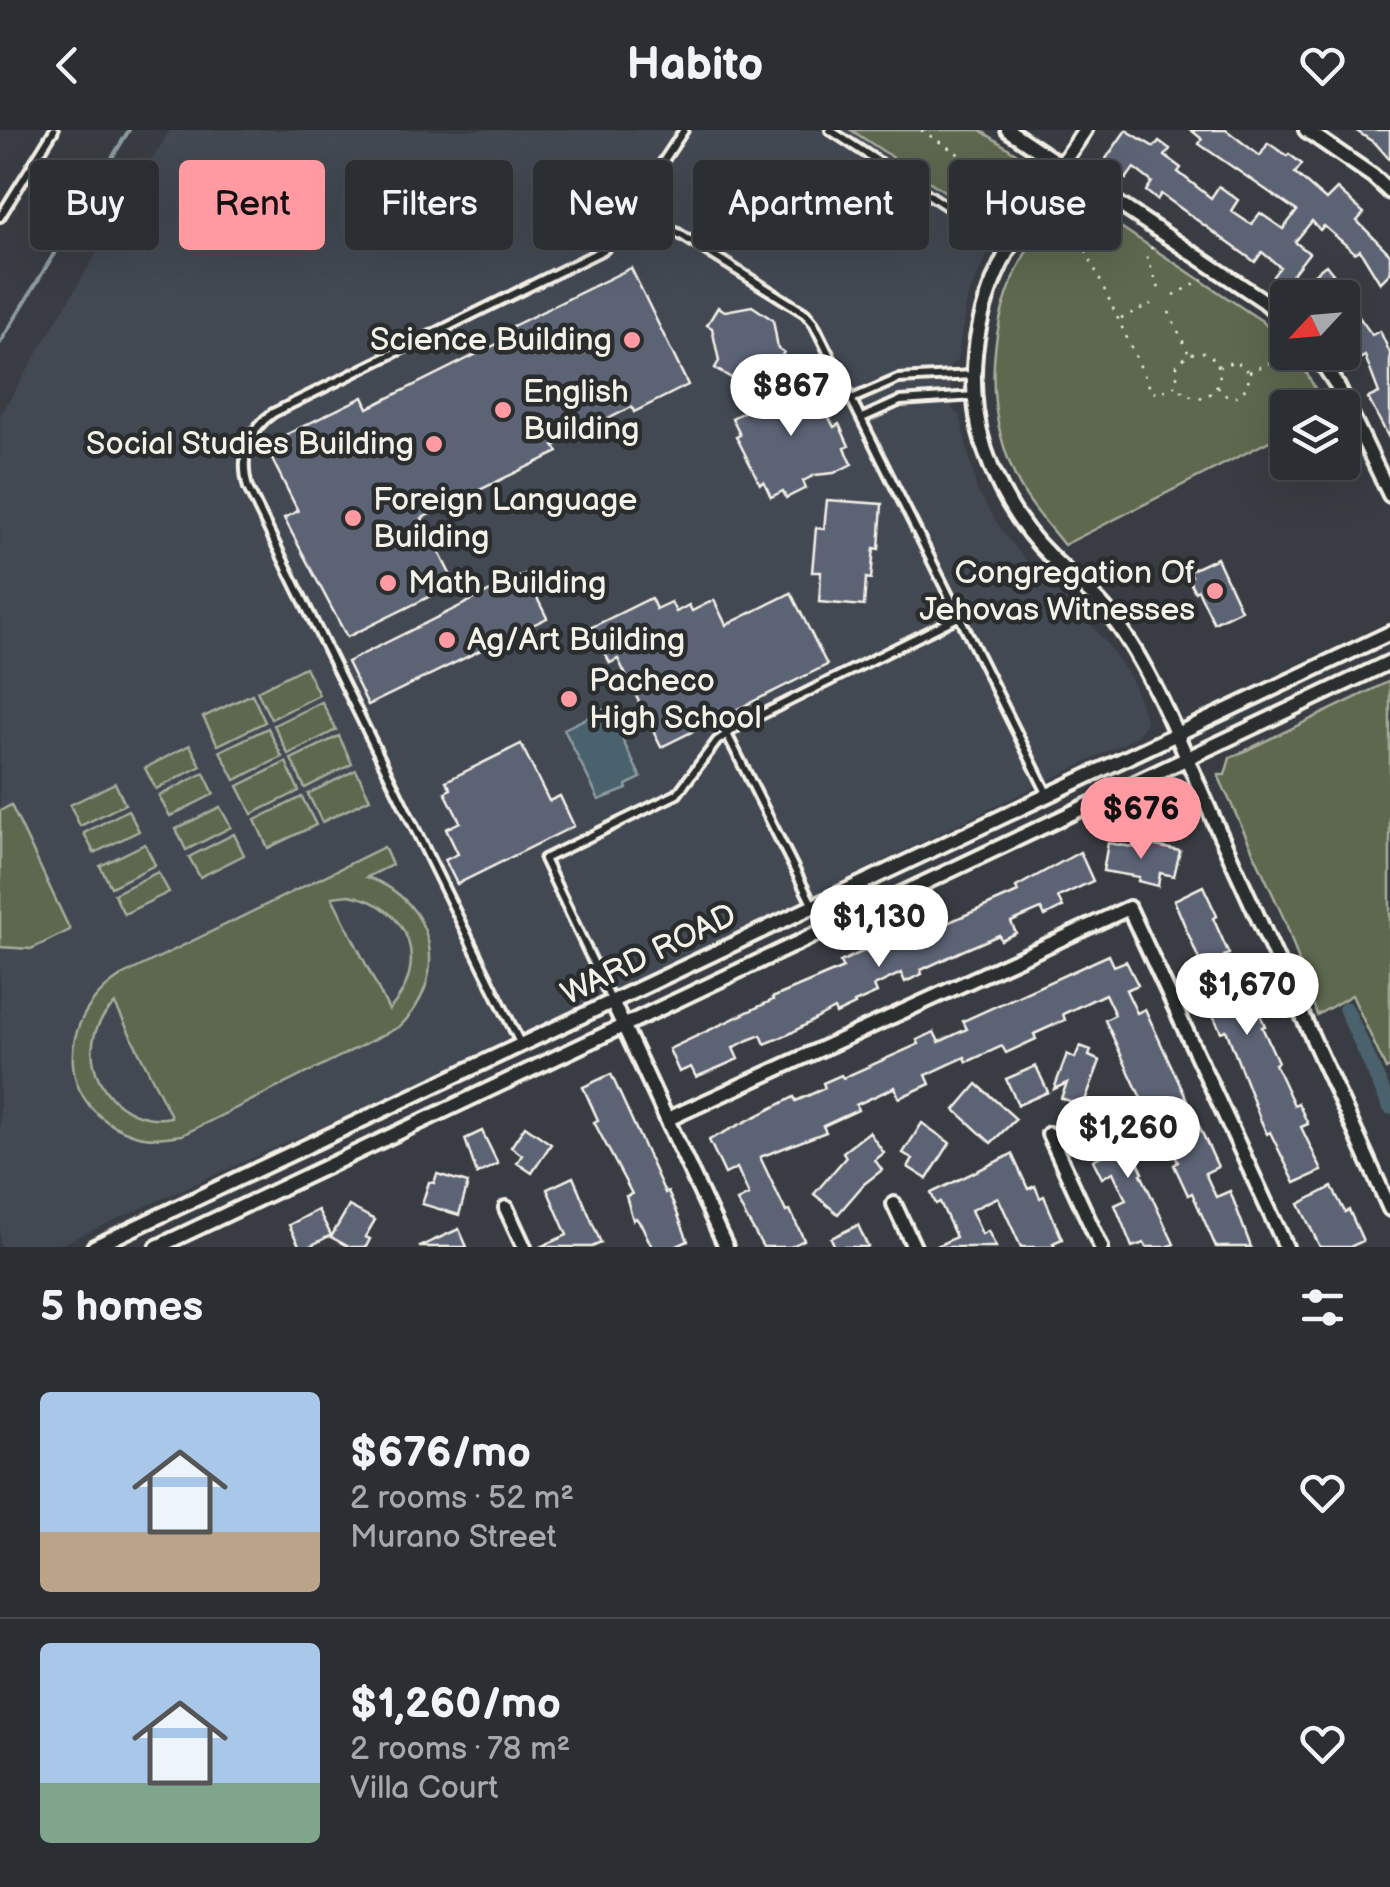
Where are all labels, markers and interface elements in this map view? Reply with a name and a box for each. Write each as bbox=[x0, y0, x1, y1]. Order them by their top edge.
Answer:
icon: back bbox=[40, 38, 95, 93]
text: Habito bbox=[627, 38, 763, 93]
icon: heart bbox=[1295, 38, 1350, 93]
chip: Buy bbox=[30, 160, 159, 250]
chip: Rent bbox=[179, 160, 325, 250]
chip: Filters bbox=[345, 160, 513, 250]
chip: New bbox=[533, 160, 673, 250]
chip: Apartment bbox=[693, 160, 929, 250]
chip: House bbox=[949, 160, 1121, 250]
north arrow bbox=[1270, 280, 1360, 370]
map controls bbox=[1270, 280, 1360, 480]
place label: Science Building bbox=[370, 321, 612, 360]
marker: Science Building bbox=[621, 329, 643, 351]
pin: $867 bbox=[732, 354, 850, 439]
text: $867 bbox=[752, 367, 830, 406]
place label: English Building bbox=[523, 373, 639, 449]
button: layers bbox=[1270, 390, 1360, 480]
marker: English Building bbox=[492, 399, 514, 421]
place label: Social Studies Building bbox=[86, 425, 414, 464]
marker: Social Studies Building bbox=[423, 433, 445, 455]
place label: Foreign Language Building bbox=[373, 481, 637, 557]
marker: Foreign Language Building bbox=[342, 507, 364, 529]
place label: Congregation Of Jehovas Witnesses bbox=[919, 554, 1195, 630]
place label: Math Building bbox=[408, 564, 606, 603]
marker: Math Building bbox=[377, 572, 399, 594]
marker: Congregation Of Jehovas Witnesses bbox=[1204, 580, 1226, 602]
place label: Ag/Art Building bbox=[467, 621, 685, 660]
marker: Ag/Art Building bbox=[436, 629, 458, 651]
place label: Pacheco High School bbox=[589, 662, 762, 738]
marker: Pacheco High School bbox=[558, 688, 580, 710]
pin: $676 bbox=[1082, 777, 1200, 862]
text: $676 bbox=[1102, 790, 1180, 829]
pin: $1,130 bbox=[798, 885, 960, 970]
street label: WARD ROAD bbox=[555, 896, 743, 1014]
text: $1,130 bbox=[832, 898, 926, 937]
pin: $1,670 bbox=[1166, 953, 1328, 1038]
text: $1,670 bbox=[1198, 966, 1296, 1005]
pin: $1,260 bbox=[1047, 1096, 1209, 1181]
text: $1,260 bbox=[1078, 1109, 1178, 1148]
icon: filters bbox=[1295, 1280, 1350, 1335]
text: 5 homes bbox=[40, 1282, 203, 1333]
text: $676/mo bbox=[350, 1428, 531, 1479]
icon: home bbox=[120, 1432, 240, 1552]
icon: heart bbox=[1295, 1465, 1350, 1520]
text: 2 rooms · 52 m² bbox=[350, 1479, 574, 1518]
text: Murano Street bbox=[350, 1518, 557, 1557]
text: $1,260/mo bbox=[350, 1679, 561, 1730]
icon: home bbox=[120, 1683, 240, 1803]
icon: heart bbox=[1295, 1716, 1350, 1771]
text: 2 rooms · 78 m² bbox=[350, 1730, 570, 1769]
text: Villa Court bbox=[350, 1769, 498, 1808]

